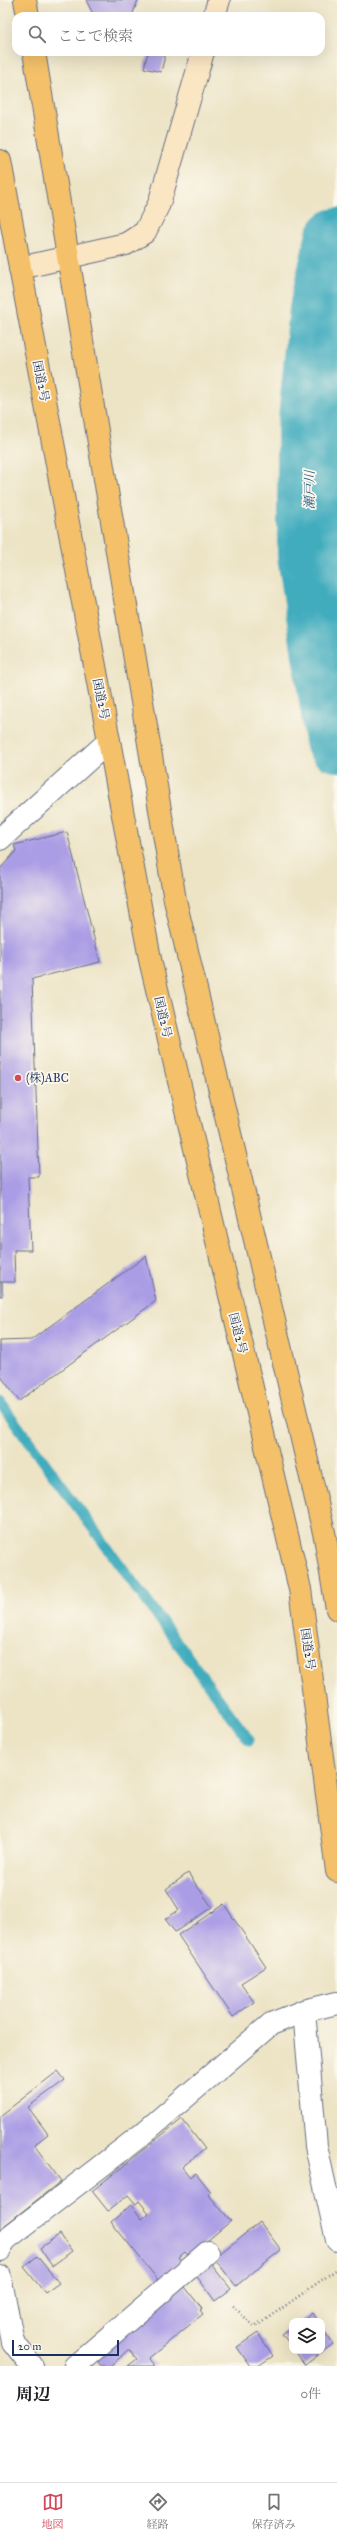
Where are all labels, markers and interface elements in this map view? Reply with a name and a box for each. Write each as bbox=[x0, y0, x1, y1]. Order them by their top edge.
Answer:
search box bbox=[12, 12, 325, 56]
icon: search bbox=[26, 23, 48, 45]
text: ここで検索 bbox=[58, 27, 133, 45]
street label: 国道2号 bbox=[30, 359, 52, 403]
water label: 瀬戸川 bbox=[302, 469, 318, 510]
street label: 国道2号 bbox=[90, 677, 112, 721]
street label: 国道2号 bbox=[151, 995, 175, 1039]
place label: (株)ABC bbox=[26, 1071, 69, 1085]
marker: (株)ABC bbox=[13, 1073, 23, 1083]
street label: 国道2号 bbox=[226, 1311, 250, 1355]
street label: 国道2号 bbox=[298, 1627, 318, 1671]
map controls bbox=[289, 2318, 325, 2354]
button: layers bbox=[289, 2318, 325, 2354]
scale bar bbox=[12, 2338, 119, 2357]
text: 20 m bbox=[18, 2340, 41, 2353]
text: 周辺 bbox=[16, 2384, 50, 2405]
text: 0件 bbox=[300, 2386, 321, 2402]
tab: 地図 bbox=[42, 2491, 64, 2531]
tab: 経路 bbox=[147, 2491, 169, 2531]
tab: 保存済み bbox=[252, 2491, 296, 2531]

